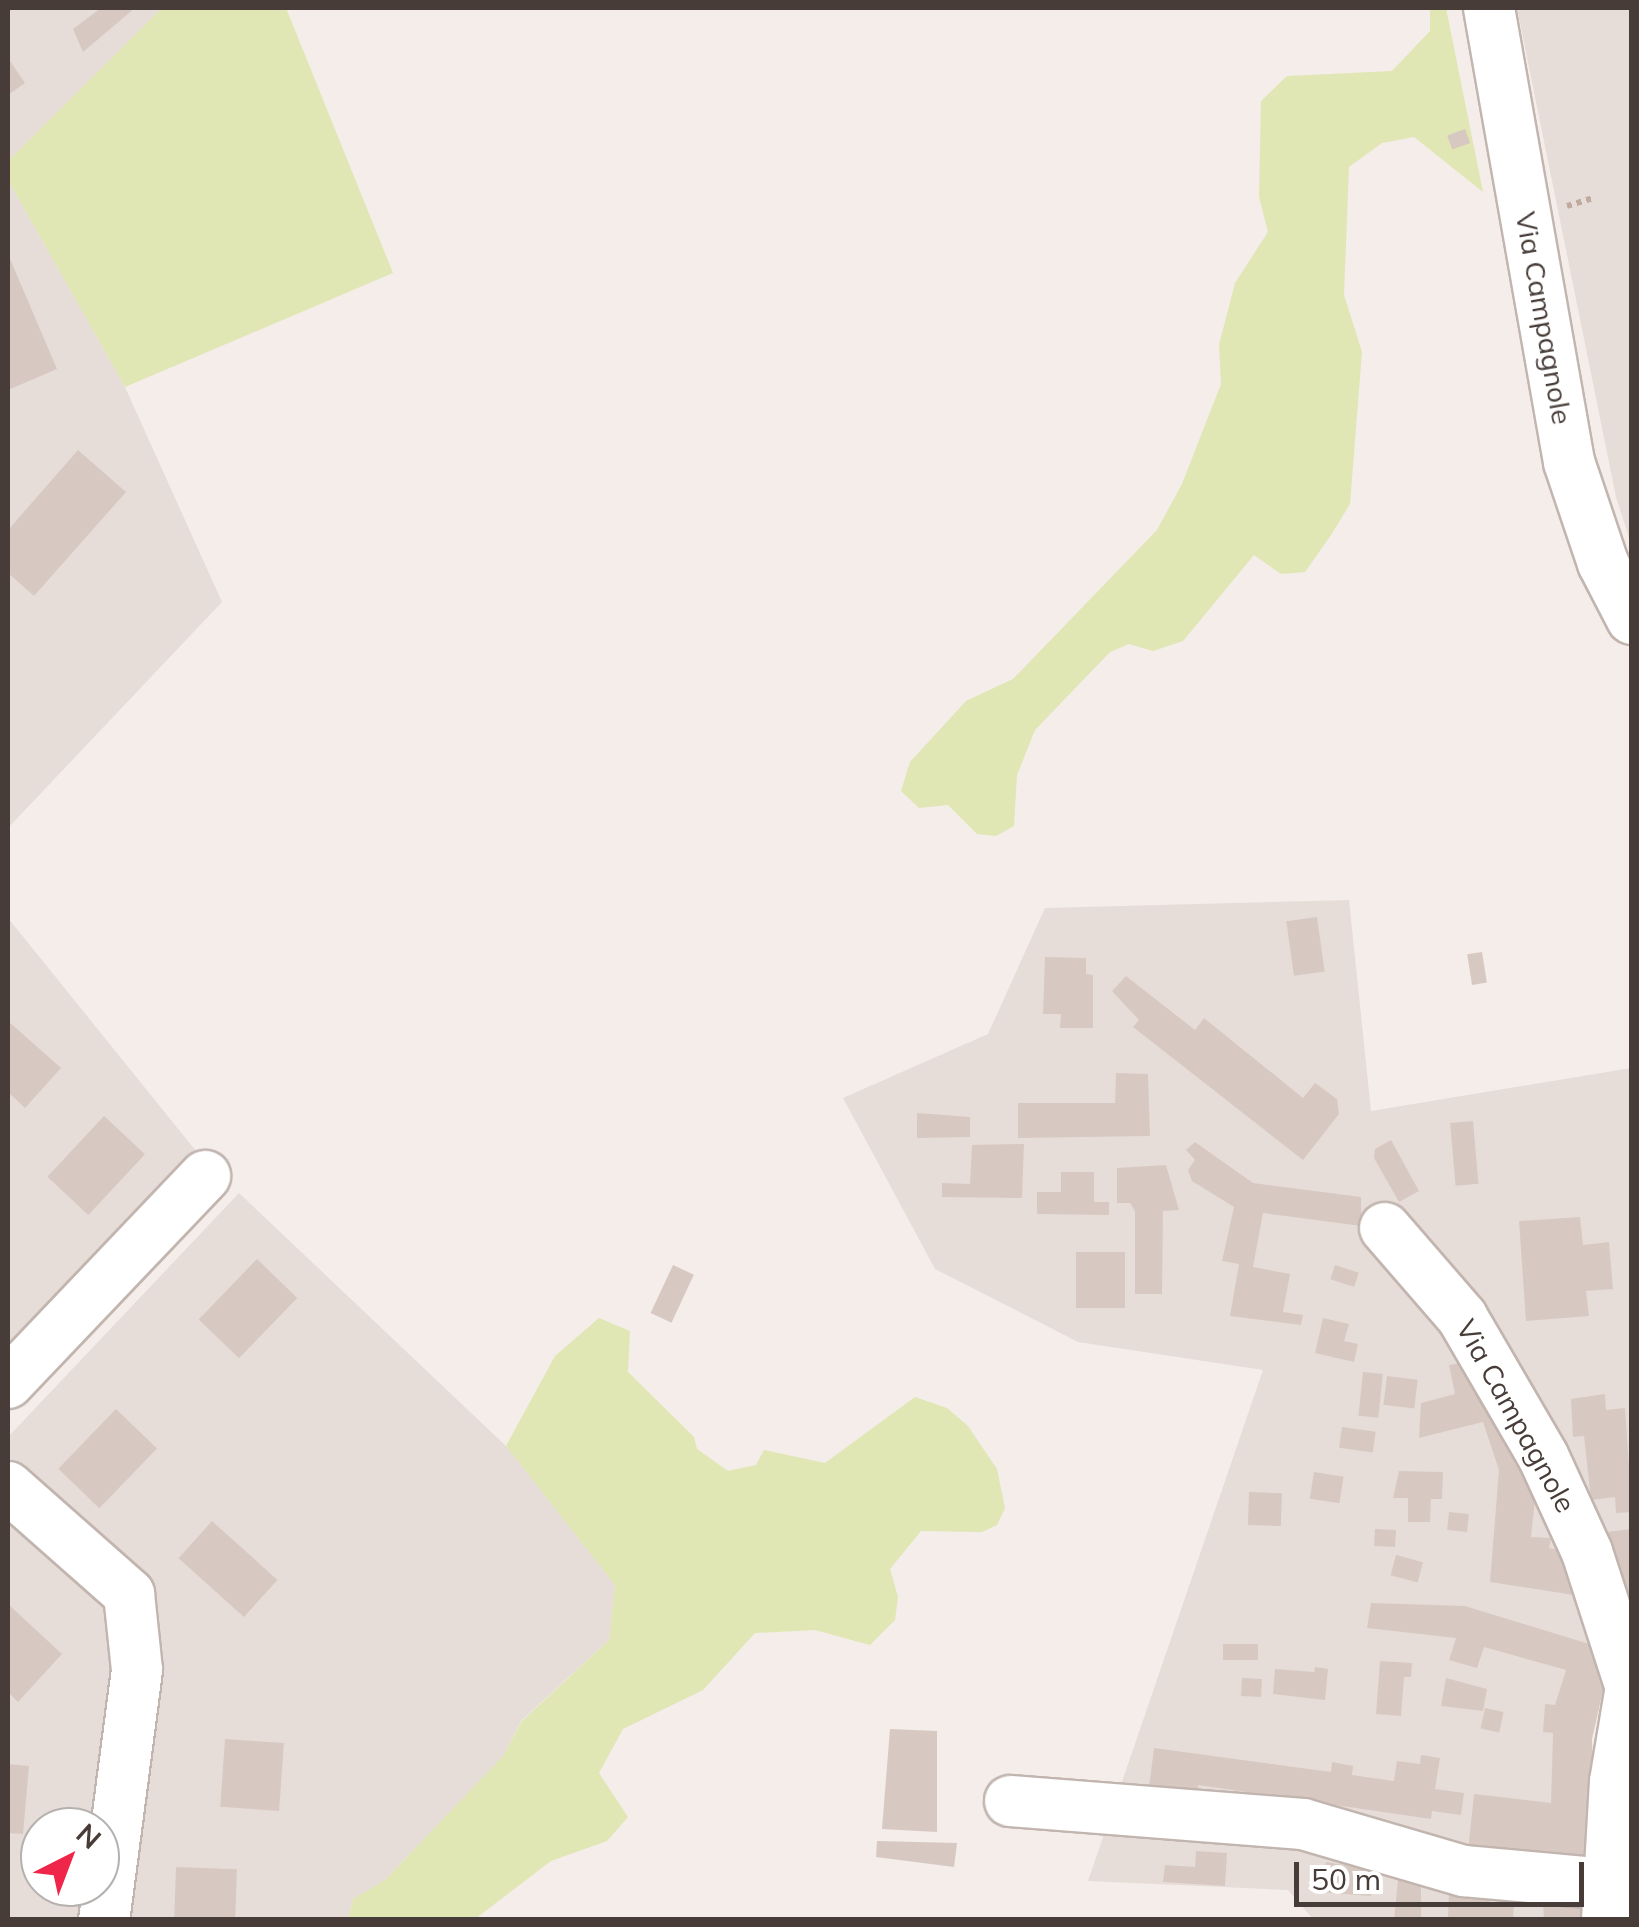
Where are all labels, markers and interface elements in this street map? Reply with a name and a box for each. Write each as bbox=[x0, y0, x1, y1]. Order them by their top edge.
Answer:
street label: Via Campagnole bbox=[1509, 209, 1579, 427]
street label: Via Campagnole bbox=[1449, 1314, 1583, 1518]
north arrow bbox=[20, 1807, 120, 1907]
text: N bbox=[69, 1816, 109, 1856]
scale bar bbox=[1299, 1842, 1589, 1904]
text: 50 m bbox=[1311, 1860, 1381, 1898]

